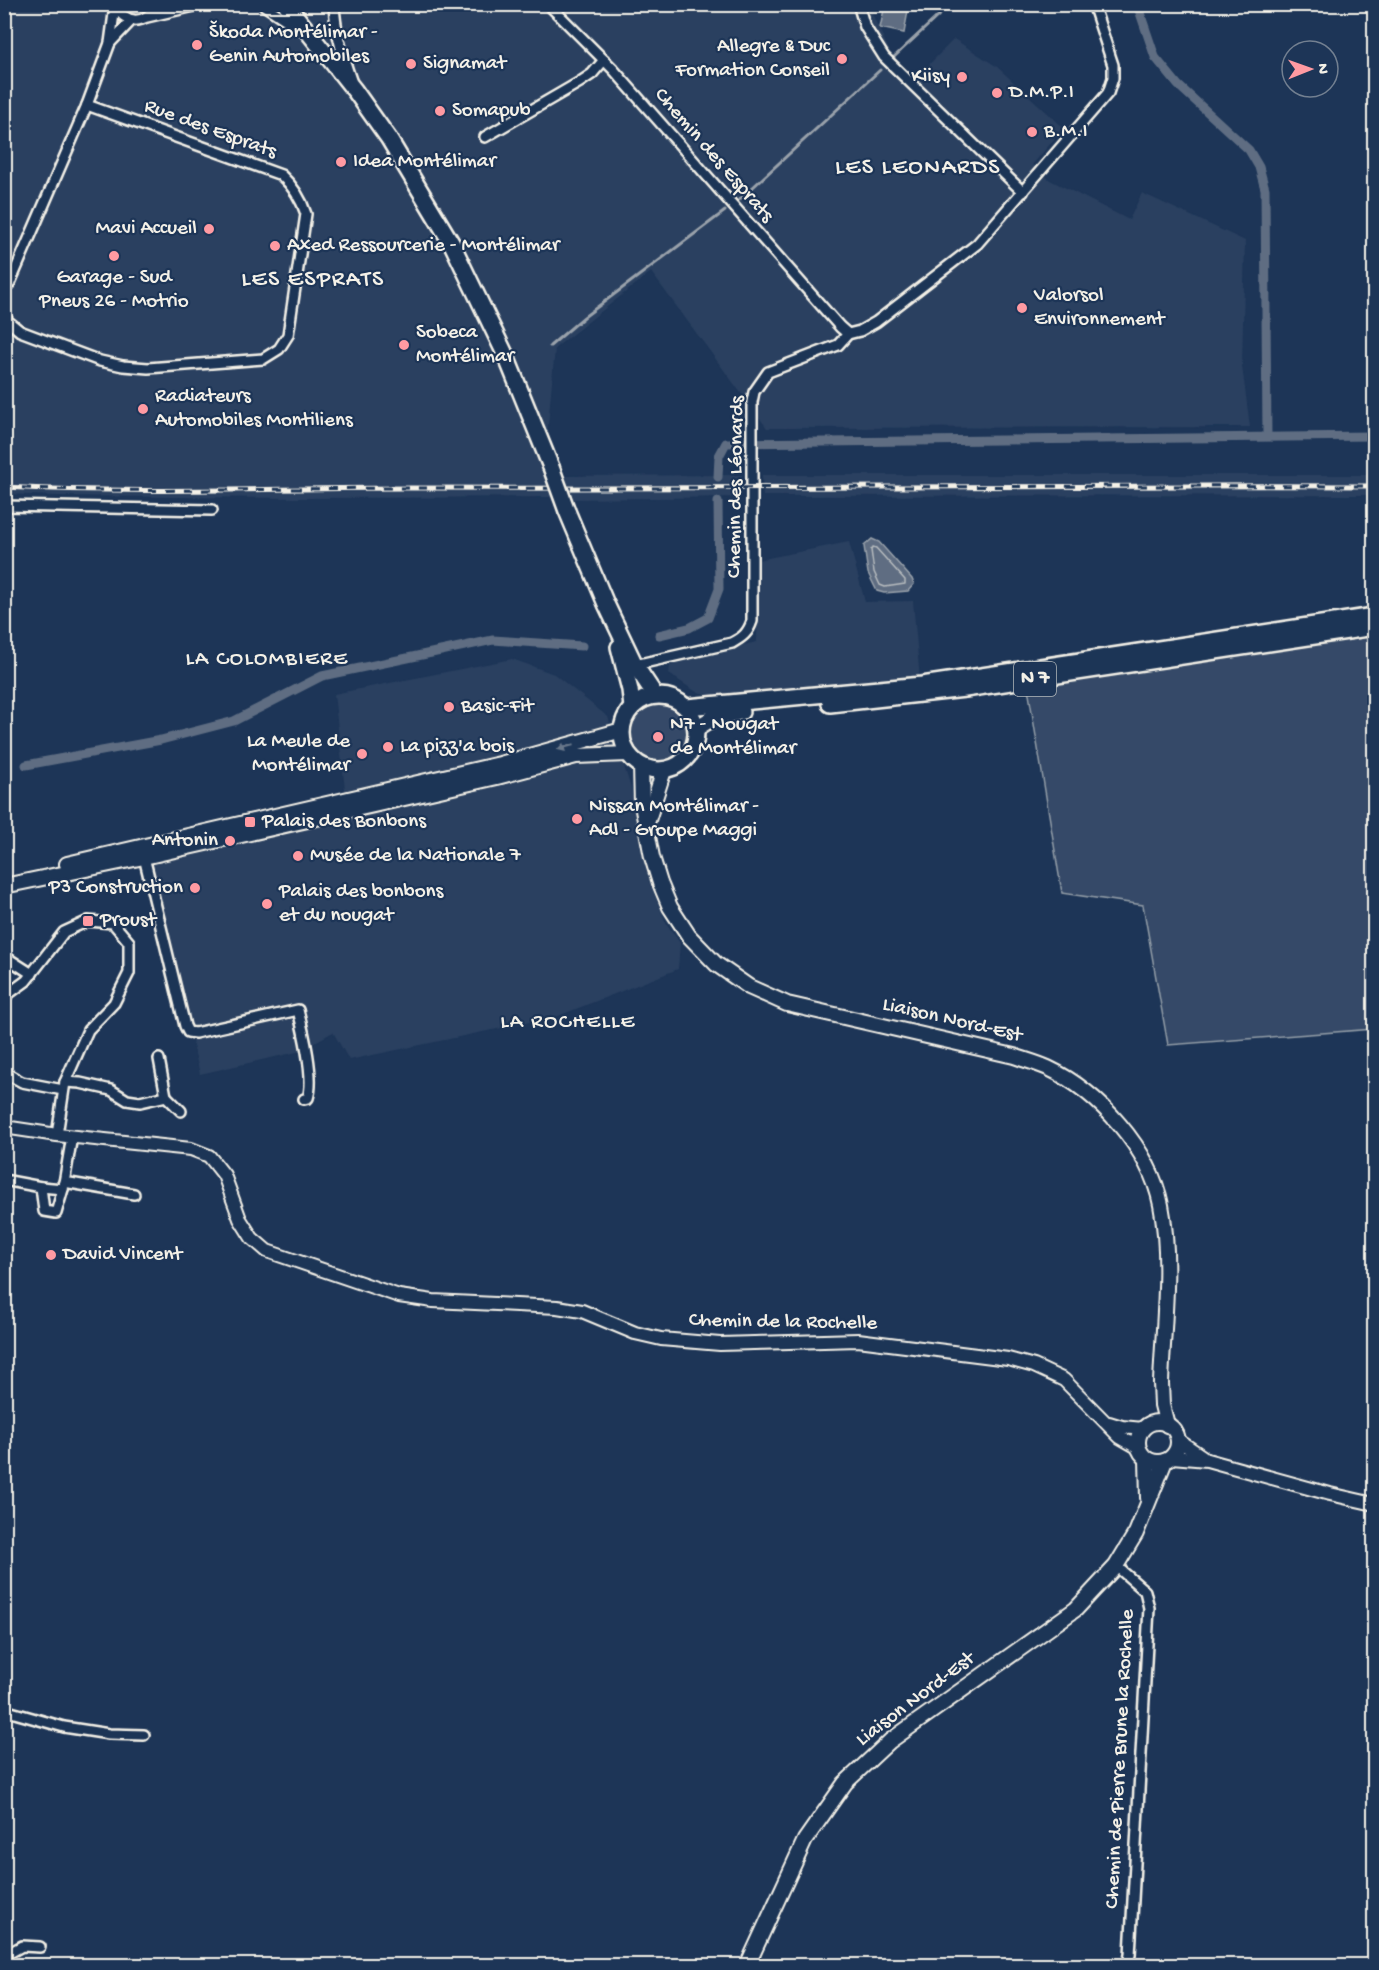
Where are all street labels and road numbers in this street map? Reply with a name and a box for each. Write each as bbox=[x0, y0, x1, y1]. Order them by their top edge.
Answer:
street label: Chemin des Esprats bbox=[648, 84, 779, 229]
street label: Rue des Esprats bbox=[140, 94, 281, 166]
street label: Chemin des Léonards bbox=[723, 394, 751, 578]
road number: N 7 bbox=[1014, 662, 1056, 696]
street label: Liaison Nord-Est bbox=[880, 993, 1027, 1050]
street label: Chemin de la Rochelle bbox=[689, 1309, 879, 1337]
street label: Chemin de Pierre Brune la Rochelle bbox=[1101, 1607, 1141, 1909]
street label: Liaison Nord-Est bbox=[852, 1646, 982, 1753]

